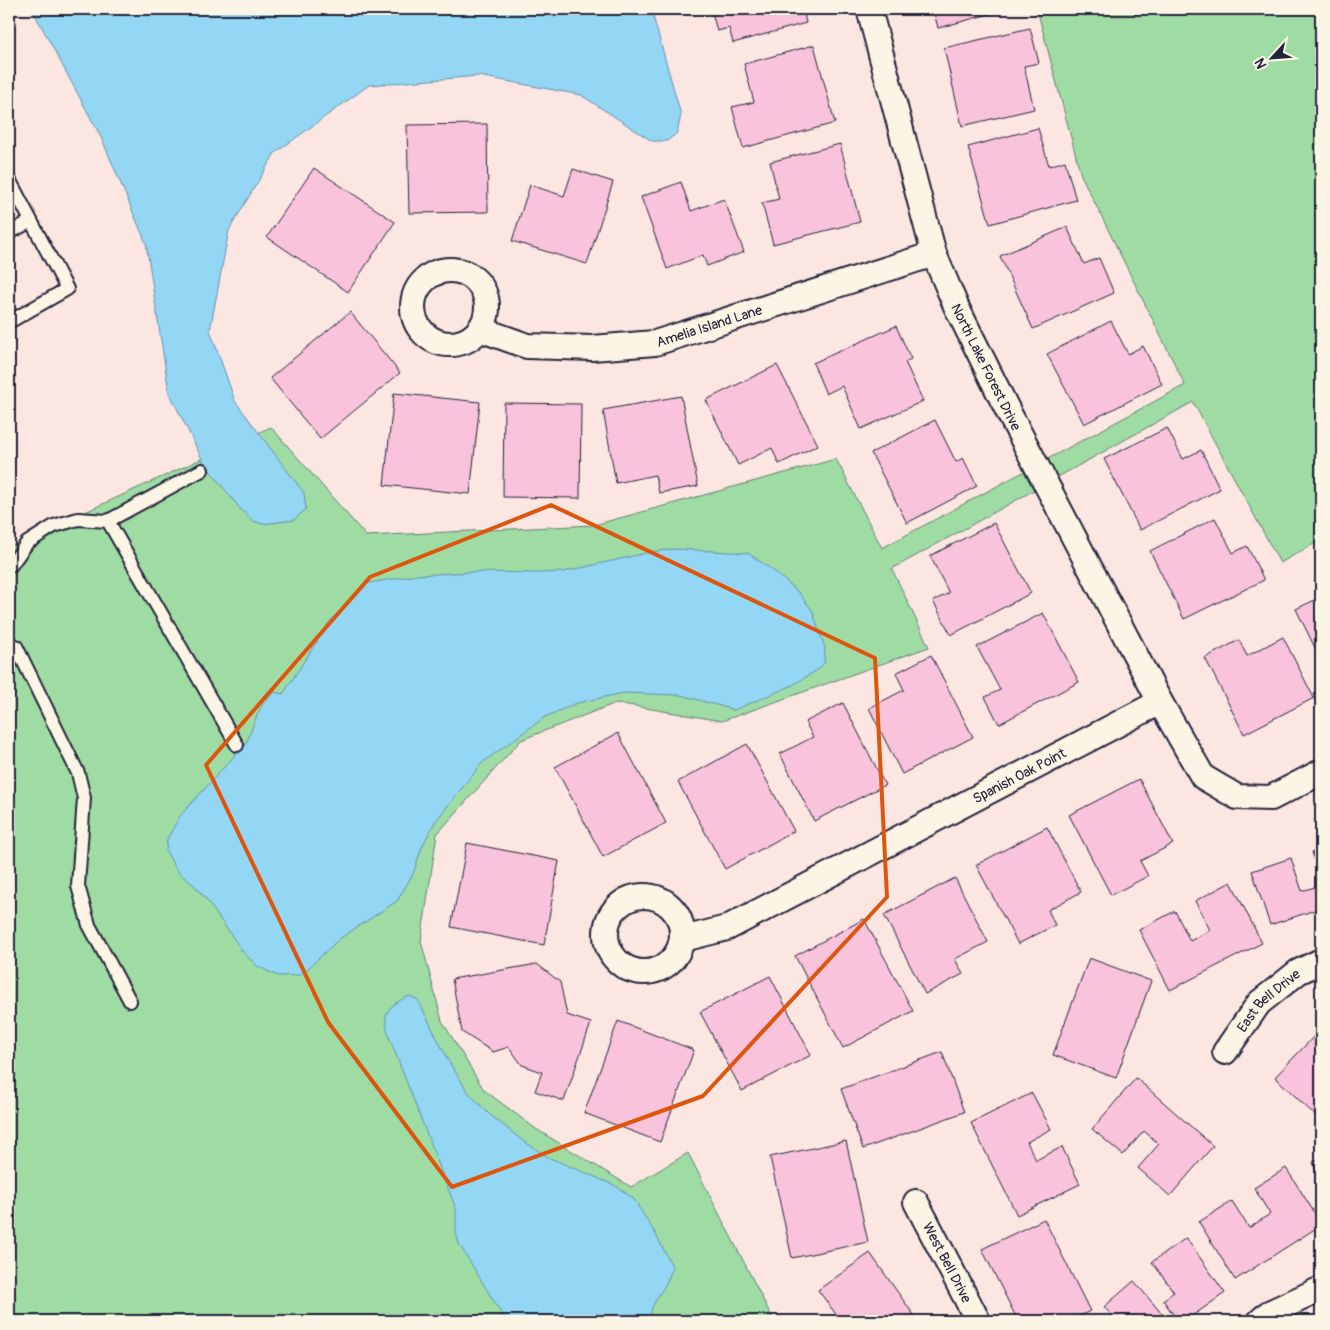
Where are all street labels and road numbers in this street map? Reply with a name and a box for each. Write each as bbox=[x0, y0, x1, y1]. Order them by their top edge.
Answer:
street label: Amelia Island Lane bbox=[654, 301, 764, 351]
street label: North Lake Forest Drive bbox=[948, 301, 1025, 433]
street label: Spanish Oak Point bbox=[970, 744, 1069, 807]
street label: East Bell Drive bbox=[1233, 965, 1303, 1035]
street label: West Bell Drive bbox=[919, 1219, 975, 1305]

